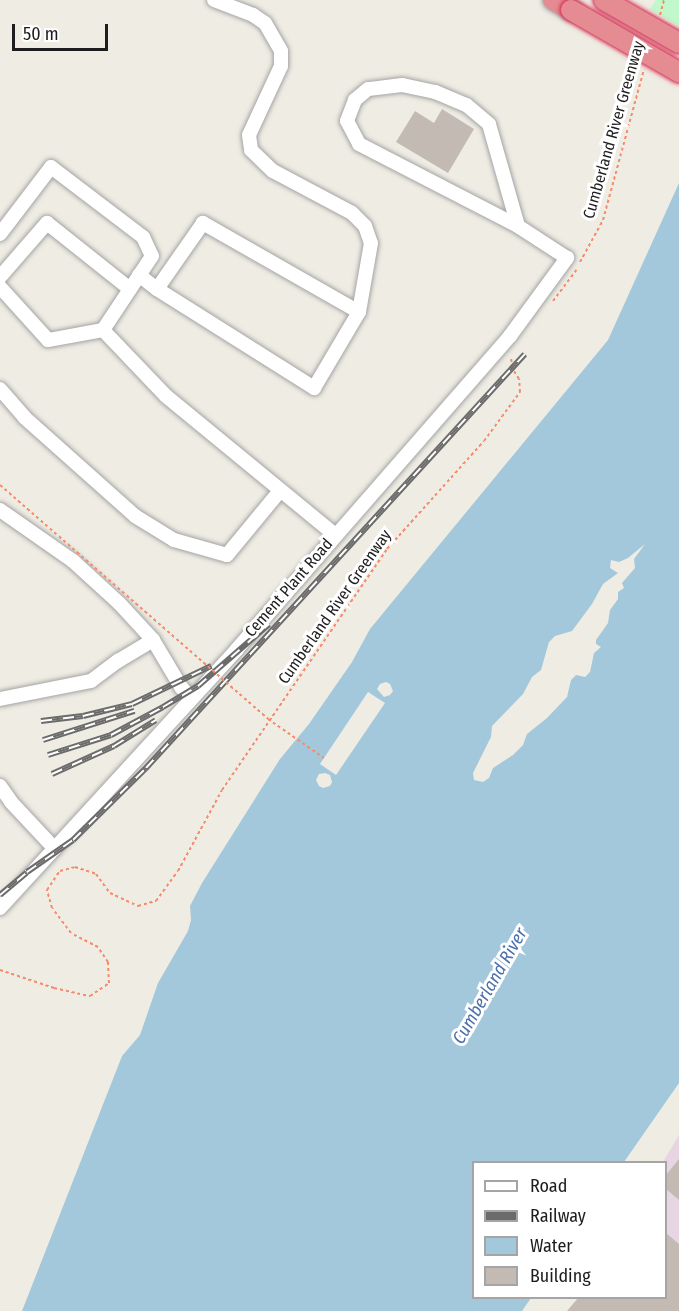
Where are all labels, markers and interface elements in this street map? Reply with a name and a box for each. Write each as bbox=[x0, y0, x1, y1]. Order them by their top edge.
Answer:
scale bar bbox=[15, 12, 111, 50]
text: 50 m bbox=[23, 23, 59, 45]
street label: Cumberland River Greenway bbox=[579, 39, 649, 221]
street label: Cumberland River Greenway bbox=[274, 526, 396, 688]
street label: Cement Plant Road bbox=[241, 535, 337, 641]
water label: Cumberland River bbox=[448, 924, 532, 1048]
legend bbox=[472, 1161, 667, 1299]
text: Road bbox=[530, 1175, 567, 1197]
text: Railway bbox=[530, 1205, 586, 1227]
text: Water bbox=[530, 1235, 573, 1257]
text: Building bbox=[530, 1265, 591, 1287]

